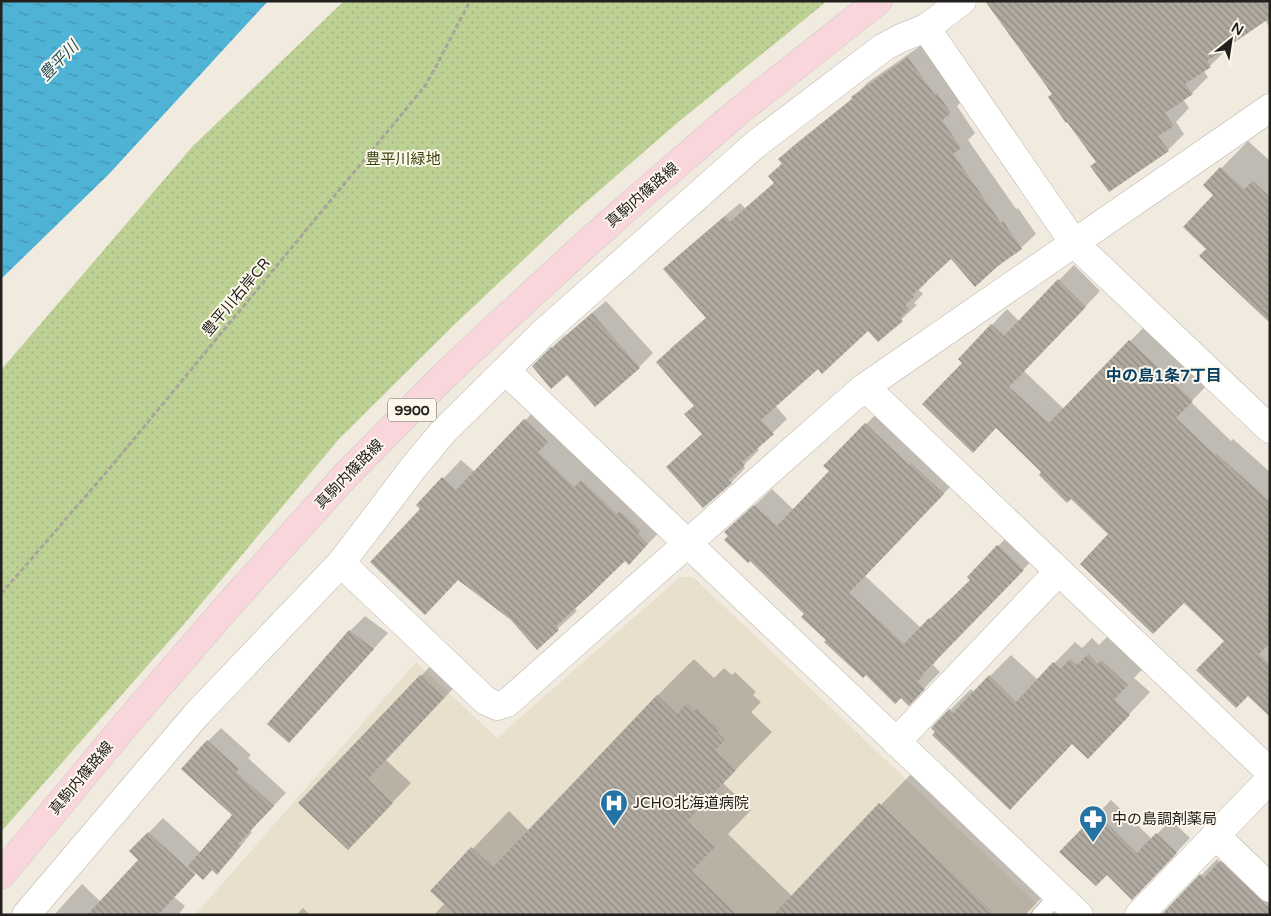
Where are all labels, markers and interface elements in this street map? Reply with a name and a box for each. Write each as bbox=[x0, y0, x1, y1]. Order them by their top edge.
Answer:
north arrow bbox=[1206, 15, 1256, 65]
text: N bbox=[1228, 19, 1246, 39]
water label: 豊平川 bbox=[35, 35, 84, 85]
park label: 豊平川緑地 bbox=[365, 150, 441, 168]
street label: 真駒内篠路線 bbox=[602, 159, 682, 231]
street label: 豊平川右岸CR bbox=[198, 254, 274, 340]
district label: 中の島1条7丁目 bbox=[1106, 366, 1222, 386]
road number: 9900 bbox=[388, 398, 436, 422]
street label: 真駒内篠路線 bbox=[311, 435, 387, 513]
street label: 真駒内篠路線 bbox=[45, 738, 117, 818]
hospital icon: JCHO北海道病院 bbox=[599, 788, 629, 827]
place label: JCHO北海道病院 bbox=[633, 794, 749, 812]
pharmacy icon: 中の島調剤薬局 bbox=[1078, 804, 1108, 843]
place label: 中の島調剤薬局 bbox=[1112, 810, 1217, 828]

